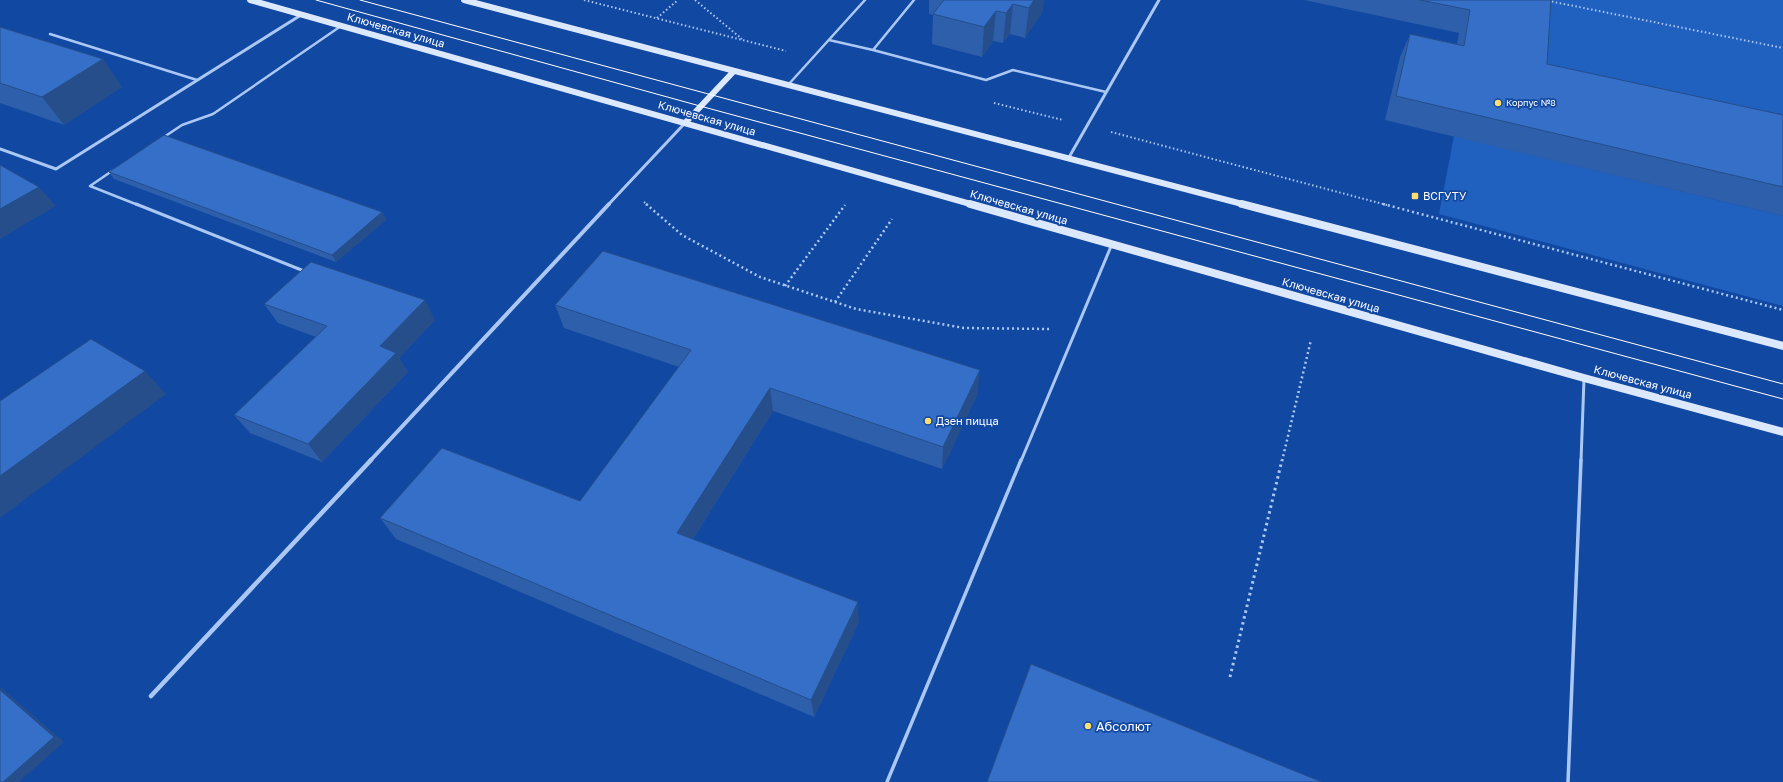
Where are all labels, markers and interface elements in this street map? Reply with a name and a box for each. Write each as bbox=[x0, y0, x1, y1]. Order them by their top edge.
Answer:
street label: Ключевская улица bbox=[346, 9, 447, 50]
street label: Ключевская улица bbox=[657, 97, 758, 138]
place label: Корпус №8 bbox=[1506, 97, 1556, 108]
marker: Корпус №8 bbox=[1493, 98, 1503, 108]
street label: Ключевская улица bbox=[969, 186, 1070, 227]
place label: ВСГУТУ bbox=[1423, 189, 1467, 202]
marker: ВСГУТУ bbox=[1410, 191, 1420, 201]
street label: Ключевская улица bbox=[1281, 274, 1382, 315]
street label: Ключевская улица bbox=[1593, 362, 1694, 401]
place label: Дзен пицца bbox=[936, 414, 999, 427]
marker: Дзен пицца bbox=[923, 416, 933, 426]
place label: Абсолют bbox=[1096, 718, 1152, 734]
marker: Абсолют bbox=[1083, 721, 1093, 731]

